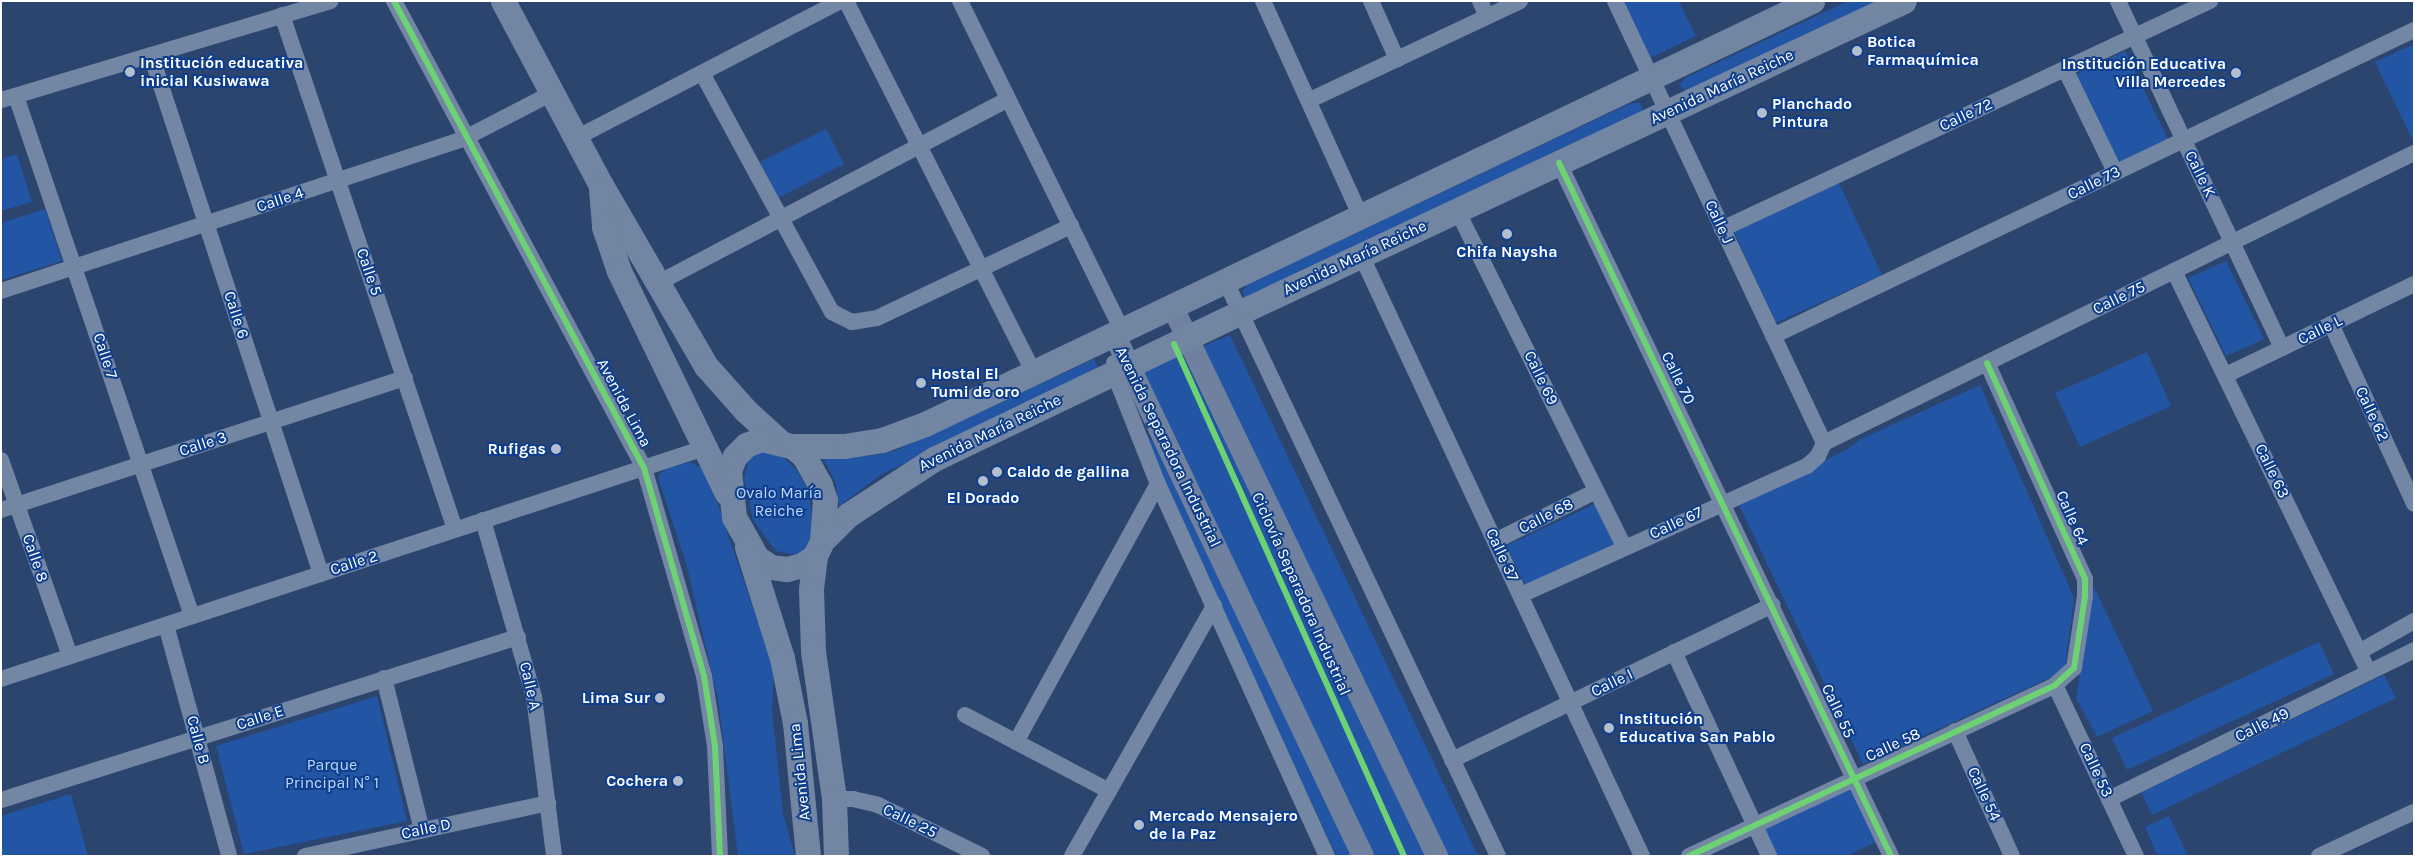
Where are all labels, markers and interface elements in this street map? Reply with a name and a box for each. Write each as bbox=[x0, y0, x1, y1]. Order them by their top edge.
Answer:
place label: Botica Farmaquímica bbox=[1867, 32, 1979, 70]
street label: Avenida María Reiche bbox=[1647, 45, 1797, 129]
marker: Botica Farmaquímica bbox=[1851, 45, 1863, 57]
place label: Institución educativa inicial Kusiwawa bbox=[140, 53, 303, 91]
place label: Institución Educativa Villa Mercedes bbox=[2062, 54, 2226, 92]
marker: Institución educativa inicial Kusiwawa bbox=[124, 66, 136, 78]
marker: Institución Educativa Villa Mercedes bbox=[2230, 67, 2242, 79]
place label: Planchado Pintura bbox=[1772, 94, 1852, 132]
street label: Calle 72 bbox=[1936, 94, 1996, 136]
marker: Planchado Pintura bbox=[1756, 107, 1768, 119]
street label: Calle K bbox=[2181, 148, 2219, 200]
street label: Calle 73 bbox=[2064, 162, 2124, 204]
street label: Calle 4 bbox=[254, 183, 306, 217]
street label: Calle J bbox=[1701, 197, 1737, 247]
street label: Avenida María Reiche bbox=[1280, 216, 1430, 300]
marker: Chifa Naysha bbox=[1501, 228, 1513, 240]
place label: Chifa Naysha bbox=[1456, 242, 1558, 262]
street label: Calle 5 bbox=[352, 246, 386, 298]
street label: Calle 75 bbox=[2090, 277, 2148, 319]
street label: Calle 6 bbox=[219, 289, 253, 341]
street label: Calle L bbox=[2295, 311, 2345, 349]
street label: Calle 7 bbox=[89, 331, 121, 381]
street label: Avenida Separadora Industrial bbox=[1111, 344, 1225, 550]
street label: Calle 69 bbox=[1520, 348, 1562, 408]
street label: Calle 70 bbox=[1657, 348, 1699, 408]
street label: Avenida Lima bbox=[593, 355, 655, 451]
place label: Hostal El Tumi de oro bbox=[931, 364, 1019, 402]
marker: Hostal El Tumi de oro bbox=[915, 377, 927, 389]
street label: Calle 62 bbox=[2351, 384, 2393, 444]
street label: Avenida María Reiche bbox=[916, 390, 1064, 476]
street label: Calle 3 bbox=[177, 427, 229, 461]
place label: Rufigas bbox=[487, 439, 546, 459]
street label: Calle 63 bbox=[2251, 441, 2293, 501]
marker: Rufigas bbox=[550, 443, 562, 455]
place label: Caldo de gallina bbox=[1007, 462, 1130, 482]
marker: Caldo de gallina bbox=[991, 466, 1003, 478]
marker: El Dorado bbox=[977, 475, 989, 487]
park label: Ovalo María Reiche bbox=[736, 483, 822, 521]
place label: El Dorado bbox=[947, 488, 1019, 508]
street label: Calle 64 bbox=[2051, 488, 2093, 548]
street label: Ciclovía Separadora Industrial bbox=[1247, 489, 1355, 699]
street label: Calle 68 bbox=[1516, 494, 1576, 538]
street label: Calle 67 bbox=[1646, 502, 1706, 544]
street label: Calle 37 bbox=[1481, 525, 1523, 585]
street label: Calle 8 bbox=[18, 532, 52, 584]
street label: Calle 2 bbox=[328, 546, 380, 580]
street label: Calle A bbox=[515, 660, 545, 712]
street label: Calle I bbox=[1588, 665, 1636, 701]
street label: Calle 55 bbox=[1817, 681, 1859, 741]
place label: Lima Sur bbox=[582, 688, 650, 708]
marker: Lima Sur bbox=[654, 692, 666, 704]
street label: Calle E bbox=[234, 701, 286, 735]
street label: Calle 49 bbox=[2232, 704, 2292, 746]
place label: Institución Educativa San Pablo bbox=[1619, 709, 1775, 747]
street label: Calle B bbox=[182, 714, 214, 766]
street label: Avenida Lima bbox=[785, 722, 815, 822]
marker: Institución Educativa San Pablo bbox=[1603, 722, 1615, 734]
street label: Calle 58 bbox=[1862, 724, 1924, 766]
street label: Calle 53 bbox=[2075, 740, 2117, 800]
park label: Parque Principal N° 1 bbox=[285, 755, 379, 793]
street label: Calle 54 bbox=[1963, 764, 2005, 824]
place label: Cochera bbox=[606, 771, 668, 791]
marker: Cochera bbox=[672, 775, 684, 787]
street label: Calle 25 bbox=[880, 800, 940, 842]
place label: Mercado Mensajero de la Paz bbox=[1149, 806, 1298, 844]
street label: Calle D bbox=[399, 814, 453, 844]
marker: Mercado Mensajero de la Paz bbox=[1133, 819, 1145, 831]

